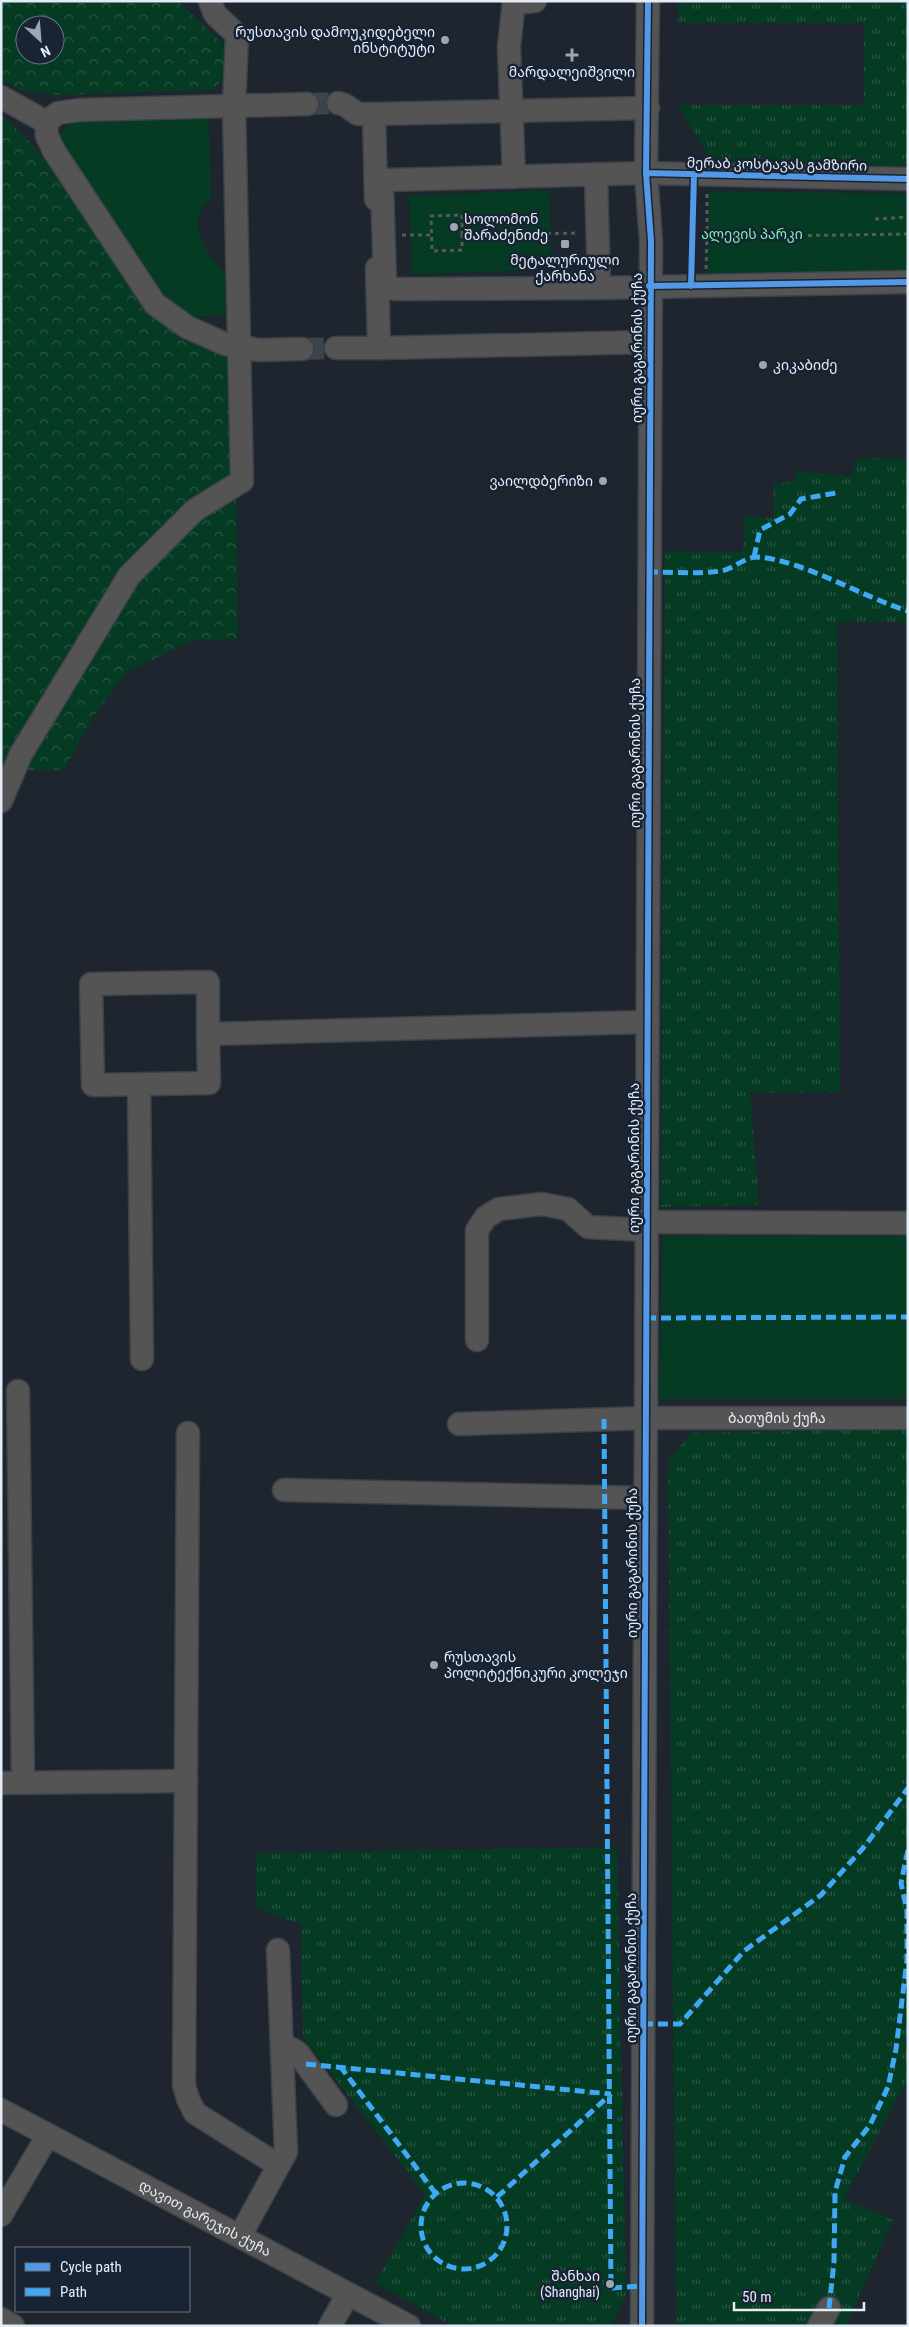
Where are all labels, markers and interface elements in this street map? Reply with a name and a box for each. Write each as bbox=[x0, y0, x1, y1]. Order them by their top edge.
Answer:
north arrow bbox=[15, 15, 65, 65]
place label: რუსთავის დამოუკიდებელი ინსტიტუტი bbox=[235, 24, 435, 57]
marker: რუსთავის დამოუკიდებელი ინსტიტუტი bbox=[439, 34, 451, 46]
text: N bbox=[38, 43, 53, 61]
marker: მარდალეიშვილი bbox=[565, 48, 579, 62]
place label: მარდალეიშვილი bbox=[509, 64, 635, 81]
street label: მერაბ კოსტავას გამზირი bbox=[687, 154, 867, 175]
place label: სოლომონ შარაძენიძე bbox=[464, 211, 548, 244]
marker: სოლომონ შარაძენიძე bbox=[448, 221, 460, 233]
park label: ალევის პარკი bbox=[701, 226, 803, 243]
marker: მეტალურიული ქარხანა bbox=[559, 238, 571, 250]
place label: მეტალურიული ქარხანა bbox=[510, 252, 620, 285]
street label: იური გაგარინის ქუჩა bbox=[629, 273, 646, 423]
place label: კიკაბიძე bbox=[773, 357, 838, 374]
marker: კიკაბიძე bbox=[757, 359, 769, 371]
place label: ვაილდბერიზი bbox=[489, 473, 593, 490]
marker: ვაილდბერიზი bbox=[597, 475, 609, 487]
street label: იური გაგარინის ქუჩა bbox=[627, 678, 644, 828]
street label: იური გაგარინის ქუჩა bbox=[626, 1083, 643, 1233]
street label: ბათუმის ქუჩა bbox=[728, 1410, 826, 1427]
street label: იური გაგარინის ქუჩა bbox=[624, 1488, 641, 1638]
place label: რუსთავის პოლიტექნიკური კოლეჯი bbox=[444, 1649, 628, 1682]
marker: რუსთავის პოლიტექნიკური კოლეჯი bbox=[428, 1659, 440, 1671]
street label: იური გაგარინის ქუჩა bbox=[623, 1893, 640, 2043]
street label: დავით გარეჯის ქუჩა bbox=[136, 2177, 274, 2260]
legend bbox=[15, 2247, 190, 2312]
text: Cycle path bbox=[60, 2258, 122, 2276]
place label: შანხაი (Shanghai) bbox=[540, 2268, 600, 2301]
marker: შანხაი (Shanghai) bbox=[604, 2278, 616, 2290]
scale bar bbox=[734, 2280, 864, 2312]
text: Path bbox=[60, 2283, 87, 2301]
text: 50 m bbox=[742, 2288, 772, 2306]

